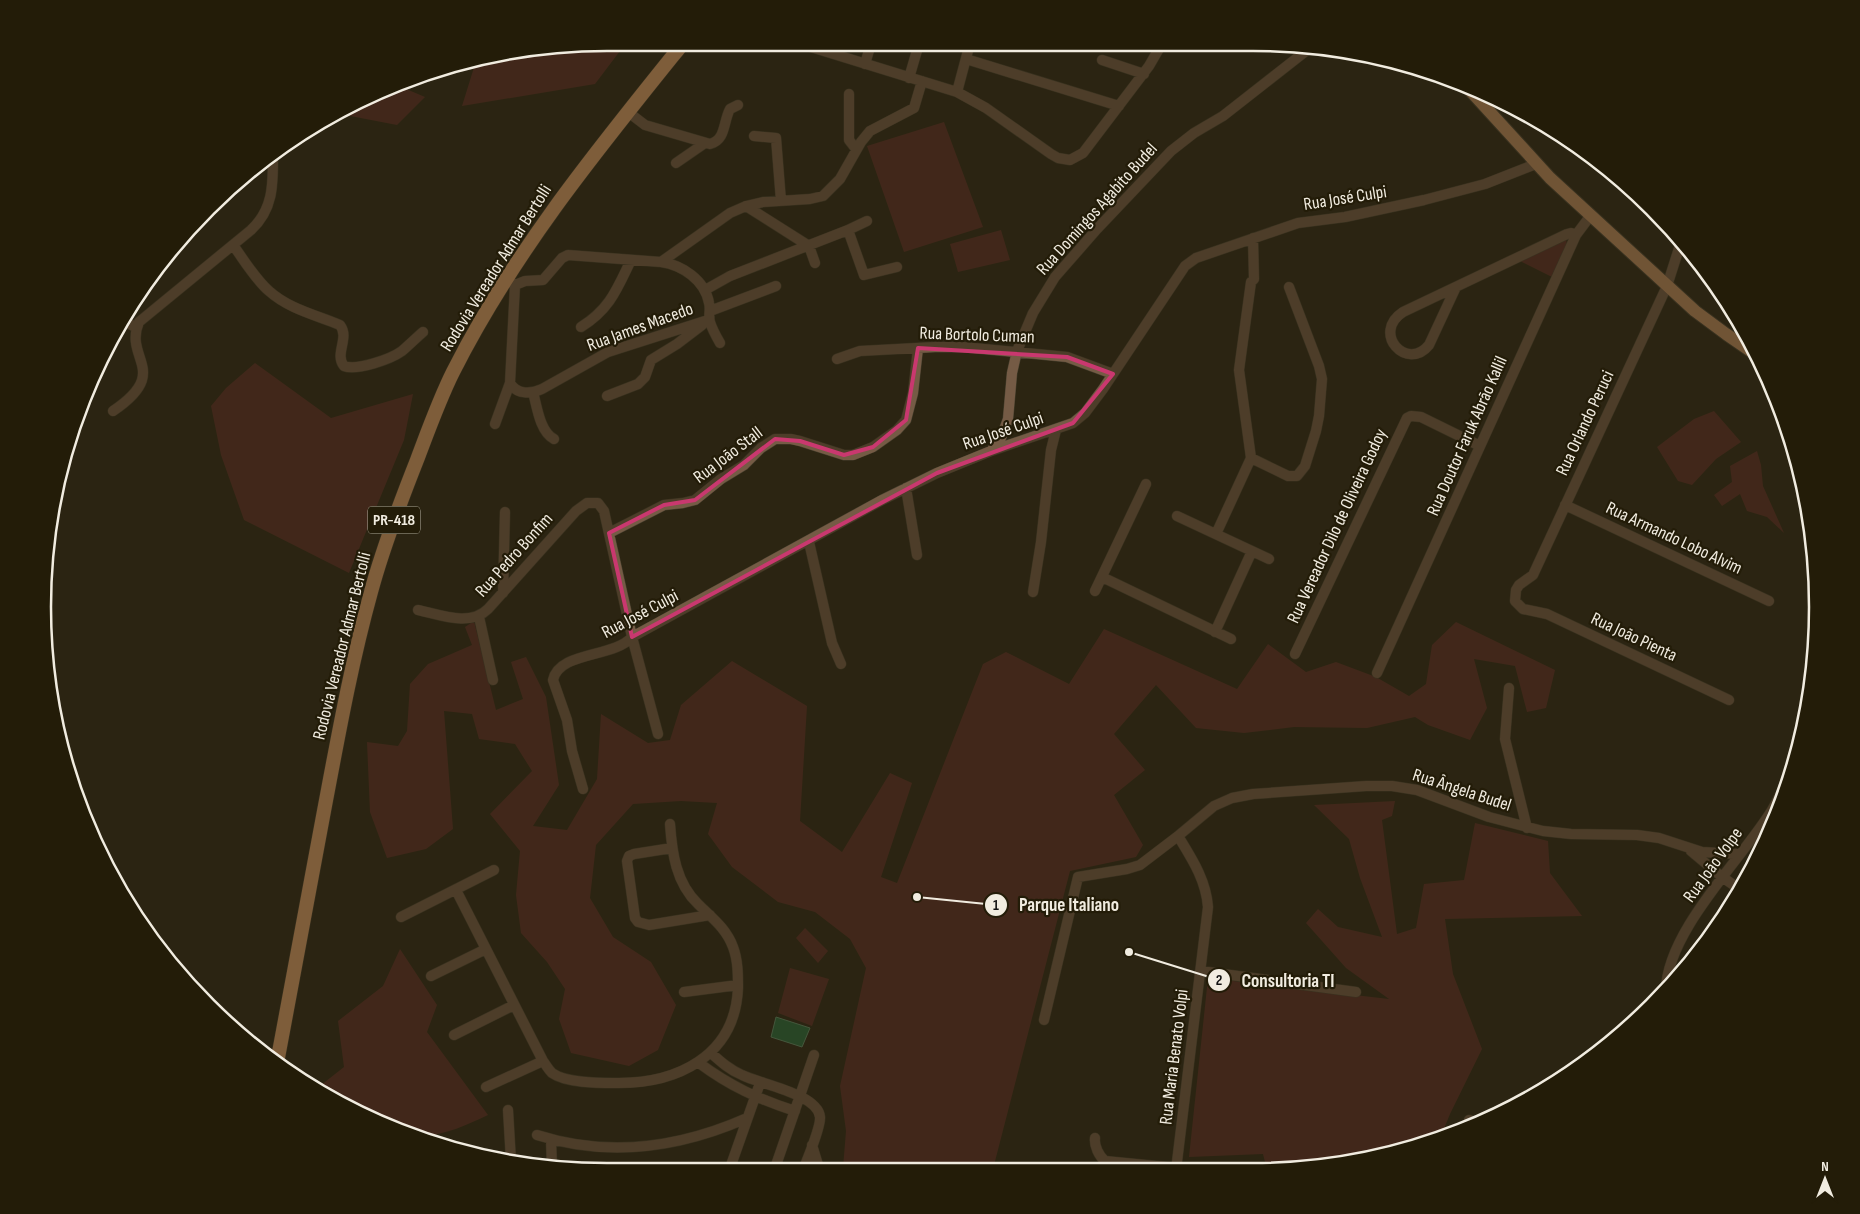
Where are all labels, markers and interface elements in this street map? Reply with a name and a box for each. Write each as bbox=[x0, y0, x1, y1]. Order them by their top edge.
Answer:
street label: Rua Domingos Agabito Budel bbox=[1032, 139, 1162, 279]
street label: Rodovia Vereador Admar Bertolli bbox=[436, 181, 556, 355]
street label: Rua José Culpi bbox=[1302, 181, 1388, 215]
street label: Rua James Macedo bbox=[584, 298, 696, 356]
street label: Rua Bortolo Cuman bbox=[919, 322, 1035, 348]
street label: Rua Doutor Faruk Abrão Kallil bbox=[1422, 353, 1512, 519]
street label: Rua Orlando Peruci bbox=[1551, 367, 1619, 479]
street label: Rua José Culpi bbox=[960, 407, 1046, 455]
street label: Rua João Stall bbox=[689, 422, 767, 488]
street label: Rua Vereador Dilo de Oliveira Godoy bbox=[1283, 425, 1391, 627]
street label: Rua Armando Lobo Alvim bbox=[1603, 497, 1745, 579]
road number: PR-418 bbox=[368, 506, 420, 534]
street label: Rua Pedro Bonfim bbox=[471, 509, 557, 601]
street label: Rodovia Vereador Admar Bertolli bbox=[309, 550, 375, 742]
street label: Rua José Culpi bbox=[598, 585, 682, 643]
street label: Rua João Pienta bbox=[1588, 608, 1680, 666]
street label: Rua Ângela Budel bbox=[1410, 764, 1514, 816]
street label: Rua João Volpe bbox=[1679, 824, 1747, 906]
callout: Parque Italiano bbox=[984, 888, 1129, 922]
text: Parque Italiano bbox=[1019, 894, 1119, 917]
text: 1 bbox=[993, 896, 999, 915]
callout: Consultoria TI bbox=[1207, 963, 1345, 997]
text: Consultoria TI bbox=[1241, 970, 1335, 993]
text: 2 bbox=[1216, 971, 1222, 990]
street label: Rua Maria Benato Volpi bbox=[1155, 988, 1193, 1126]
north arrow bbox=[1800, 1154, 1850, 1204]
text: N bbox=[1821, 1158, 1829, 1175]

